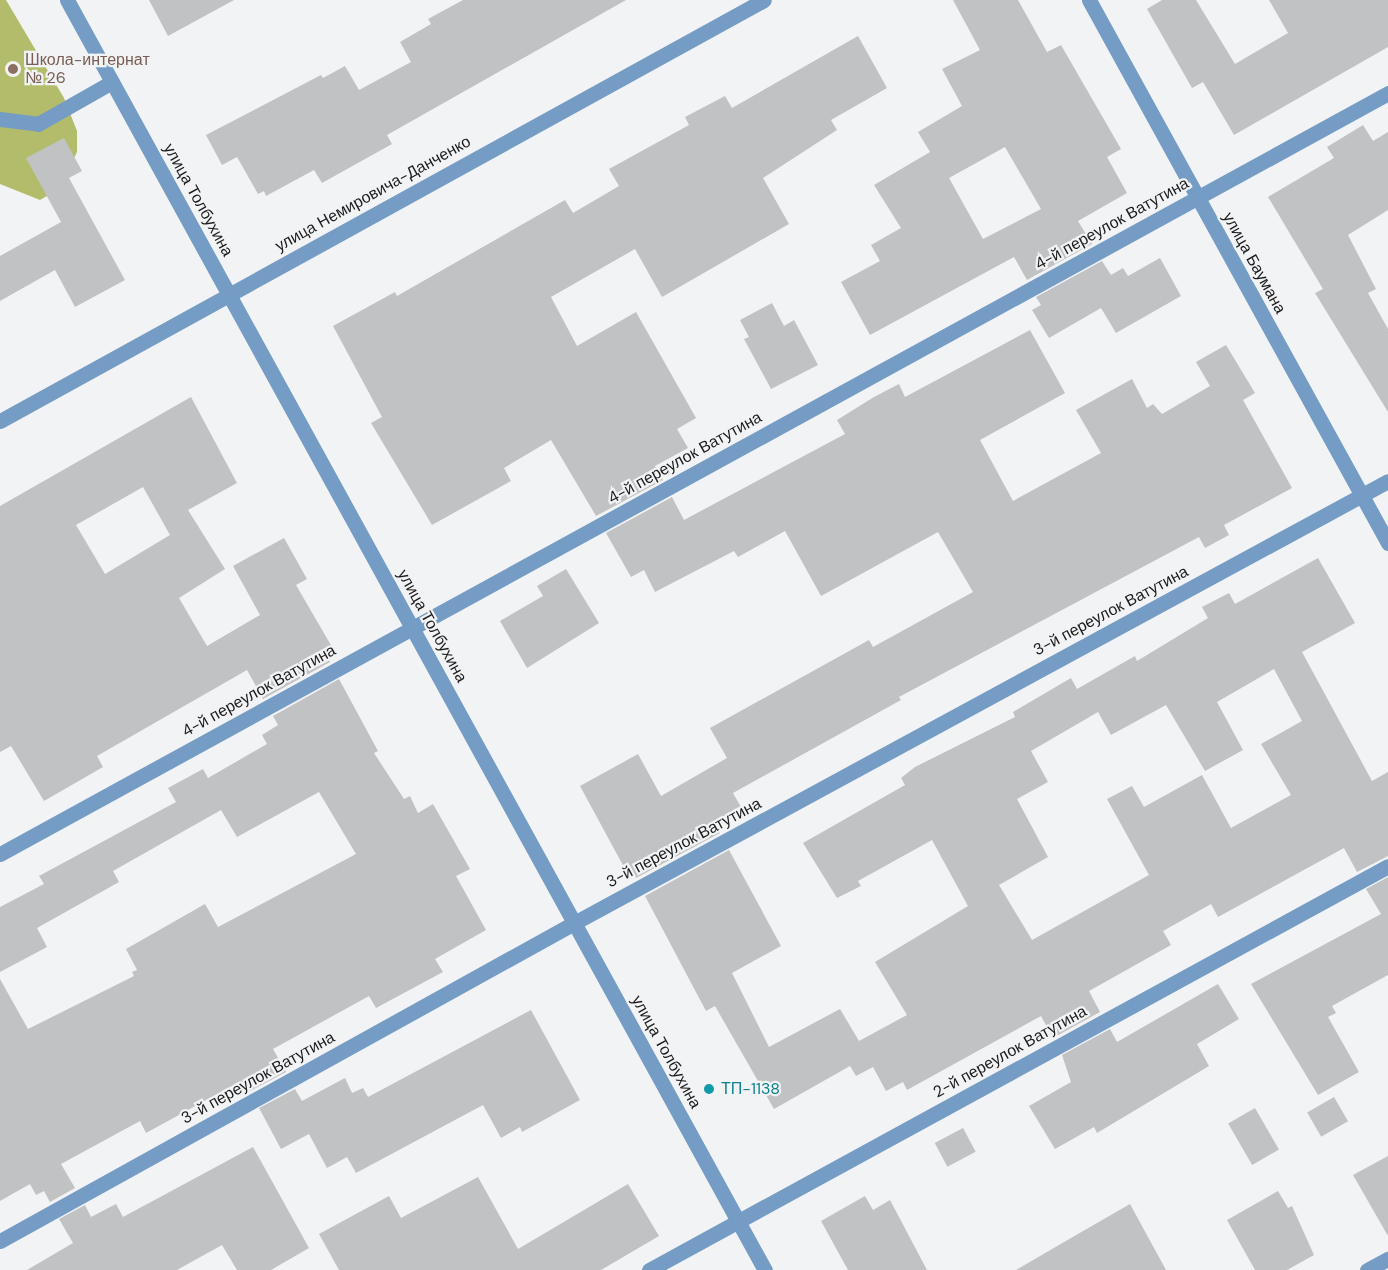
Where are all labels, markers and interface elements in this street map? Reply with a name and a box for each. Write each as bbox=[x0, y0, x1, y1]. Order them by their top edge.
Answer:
place label: Школа-интернат № 26 bbox=[25, 50, 150, 88]
marker: Школа-интернат № 26 bbox=[6, 62, 20, 76]
street label: улица Немировича-Данченко bbox=[272, 132, 474, 256]
street label: улица Толбухина bbox=[159, 140, 237, 260]
street label: 4-й переулок Ватутина bbox=[1032, 174, 1192, 274]
street label: улица Баумана bbox=[1218, 209, 1290, 317]
street label: 4-й переулок Ватутина bbox=[605, 408, 765, 508]
street label: 3-й переулок Ватутина bbox=[1030, 562, 1192, 660]
street label: улица Толбухина bbox=[393, 566, 471, 686]
street label: 4-й переулок Ватутина bbox=[179, 641, 339, 741]
street label: 3-й переулок Ватутина bbox=[603, 794, 765, 892]
street label: улица Толбухина bbox=[627, 992, 705, 1112]
street label: 2-й переулок Ватутина bbox=[930, 1002, 1090, 1102]
street label: 3-й переулок Ватутина bbox=[178, 1028, 338, 1128]
place label: ТП-1138 bbox=[721, 1079, 780, 1099]
marker: ТП-1138 bbox=[702, 1082, 716, 1096]

